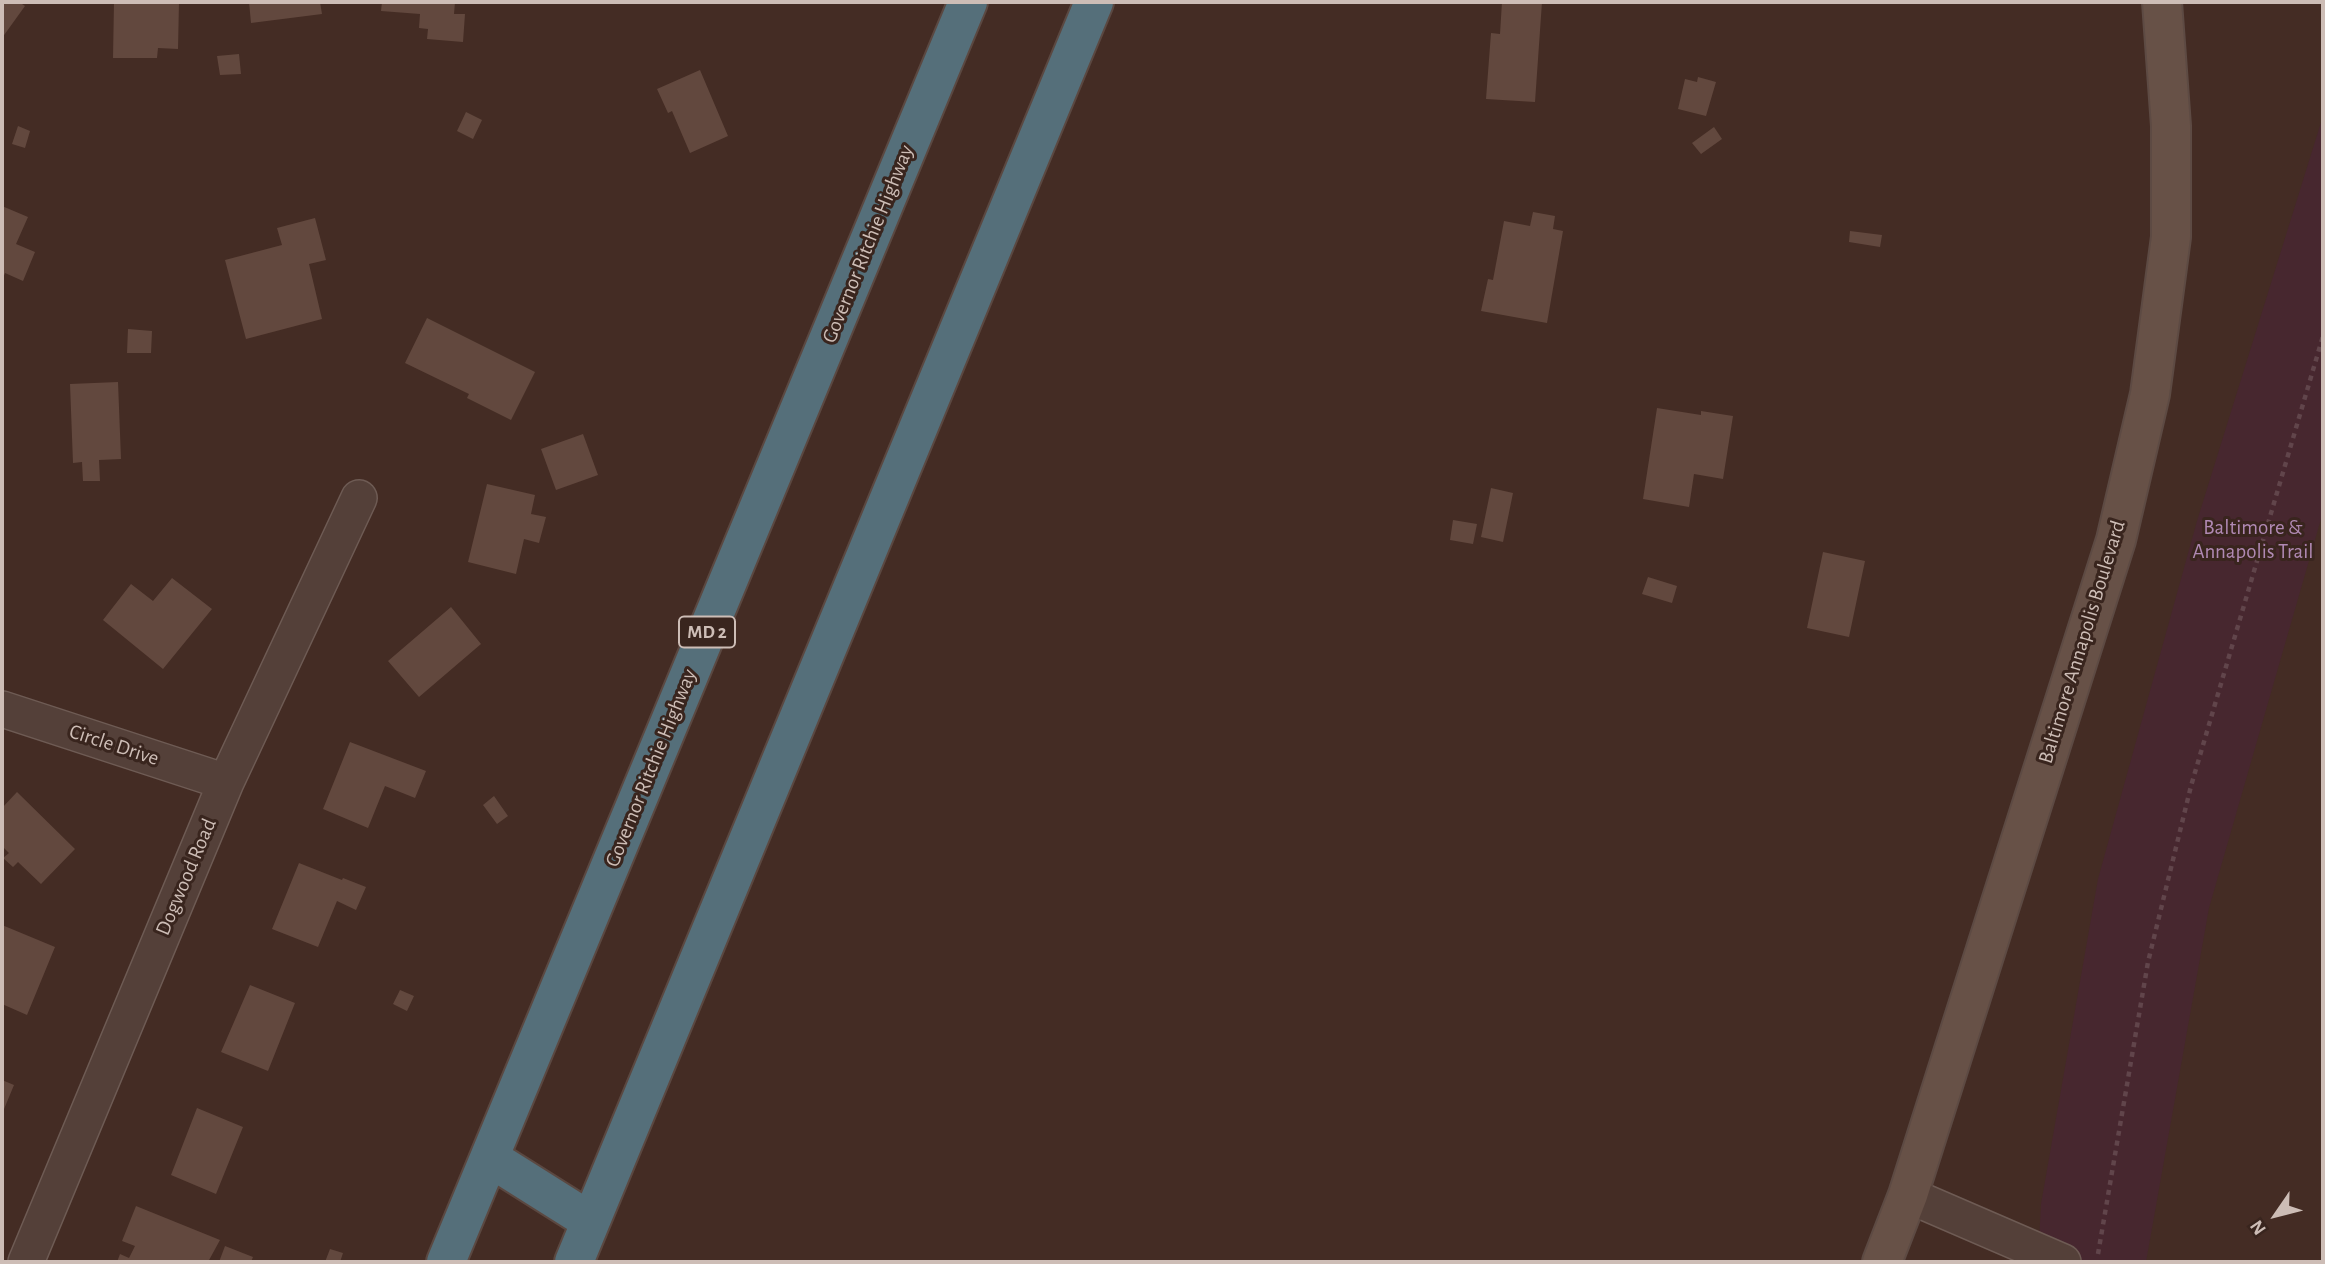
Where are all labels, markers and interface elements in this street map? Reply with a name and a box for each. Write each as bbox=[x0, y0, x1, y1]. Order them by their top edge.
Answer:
street label: Governor Ritchie Highway bbox=[817, 141, 919, 347]
park label: Baltimore & Annapolis Trail bbox=[2192, 515, 2314, 565]
street label: Baltimore Annapolis Boulevard bbox=[2033, 517, 2131, 767]
road number: MD 2 bbox=[679, 617, 735, 648]
street label: Governor Ritchie Highway bbox=[600, 665, 702, 871]
street label: Circle Drive bbox=[66, 719, 162, 771]
street label: Dogwood Road bbox=[150, 815, 222, 939]
north arrow bbox=[2241, 1180, 2311, 1250]
text: N bbox=[2247, 1216, 2270, 1238]

